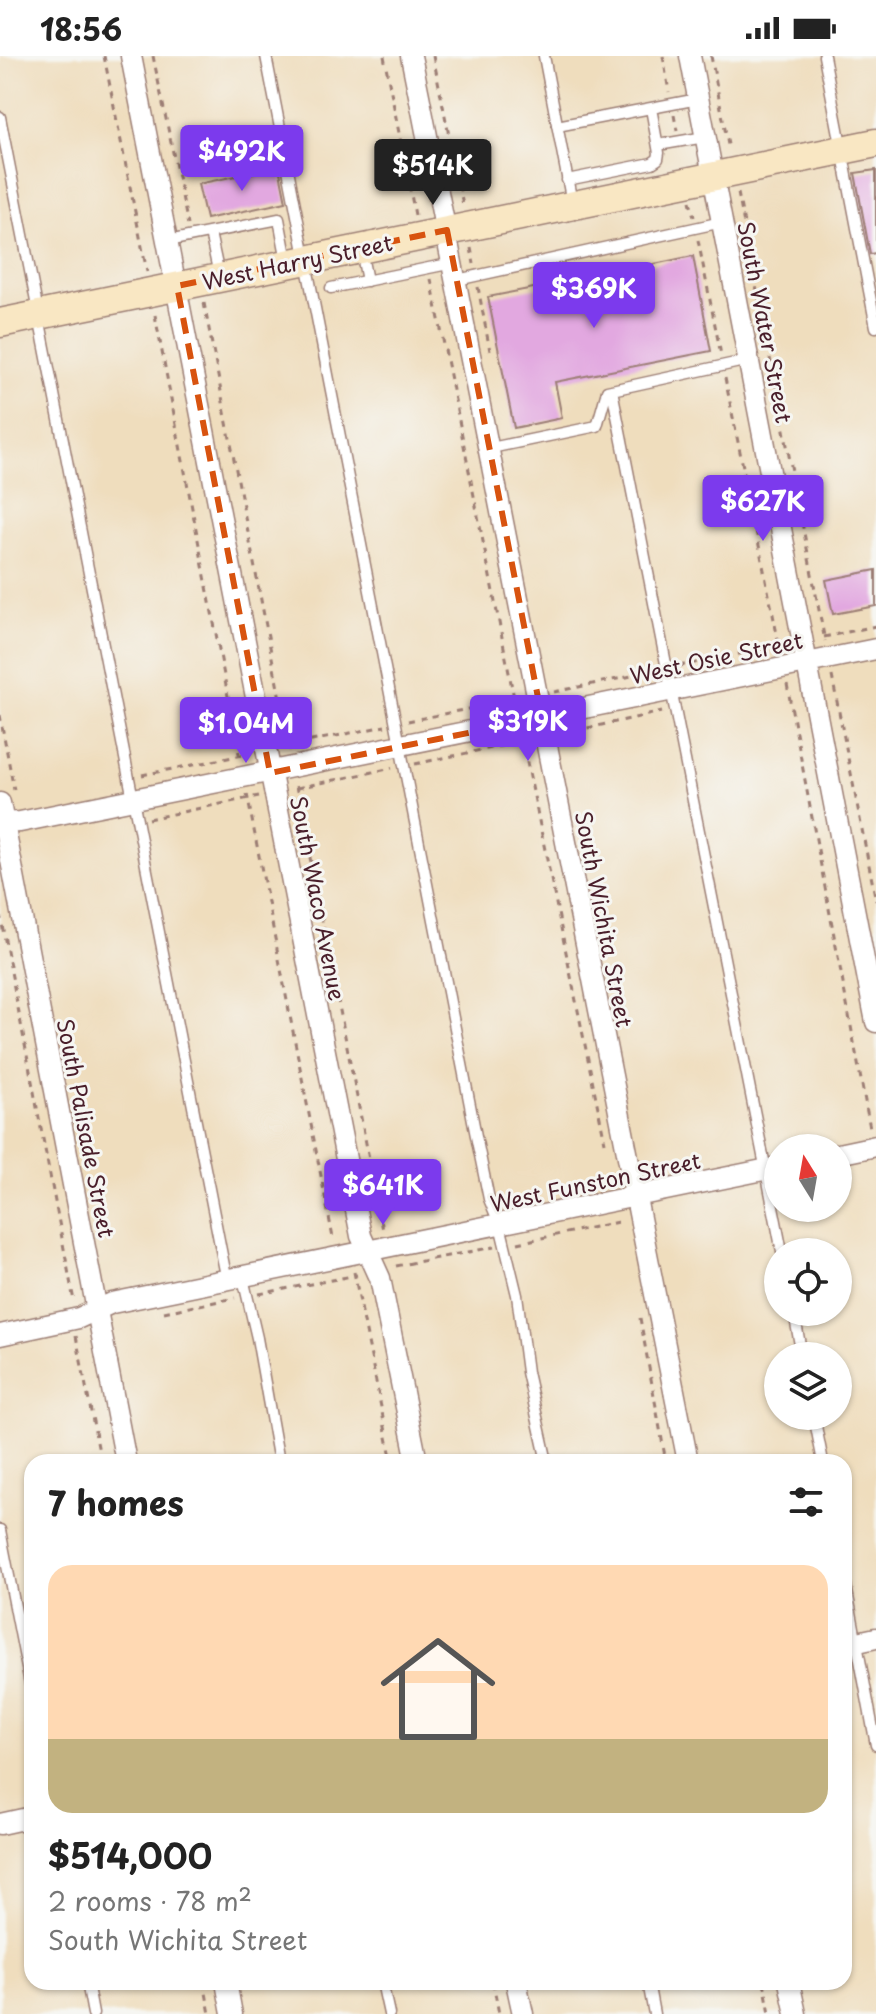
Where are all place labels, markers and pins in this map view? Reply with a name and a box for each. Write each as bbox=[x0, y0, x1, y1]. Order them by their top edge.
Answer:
pin: $492K bbox=[186, 125, 298, 193]
pin: $514K bbox=[377, 139, 489, 207]
pin: $369K bbox=[538, 262, 650, 330]
pin: $627K bbox=[707, 475, 819, 543]
pin: $319K bbox=[472, 695, 584, 763]
pin: $1.04M bbox=[181, 697, 311, 765]
pin: $641K bbox=[327, 1159, 439, 1227]

